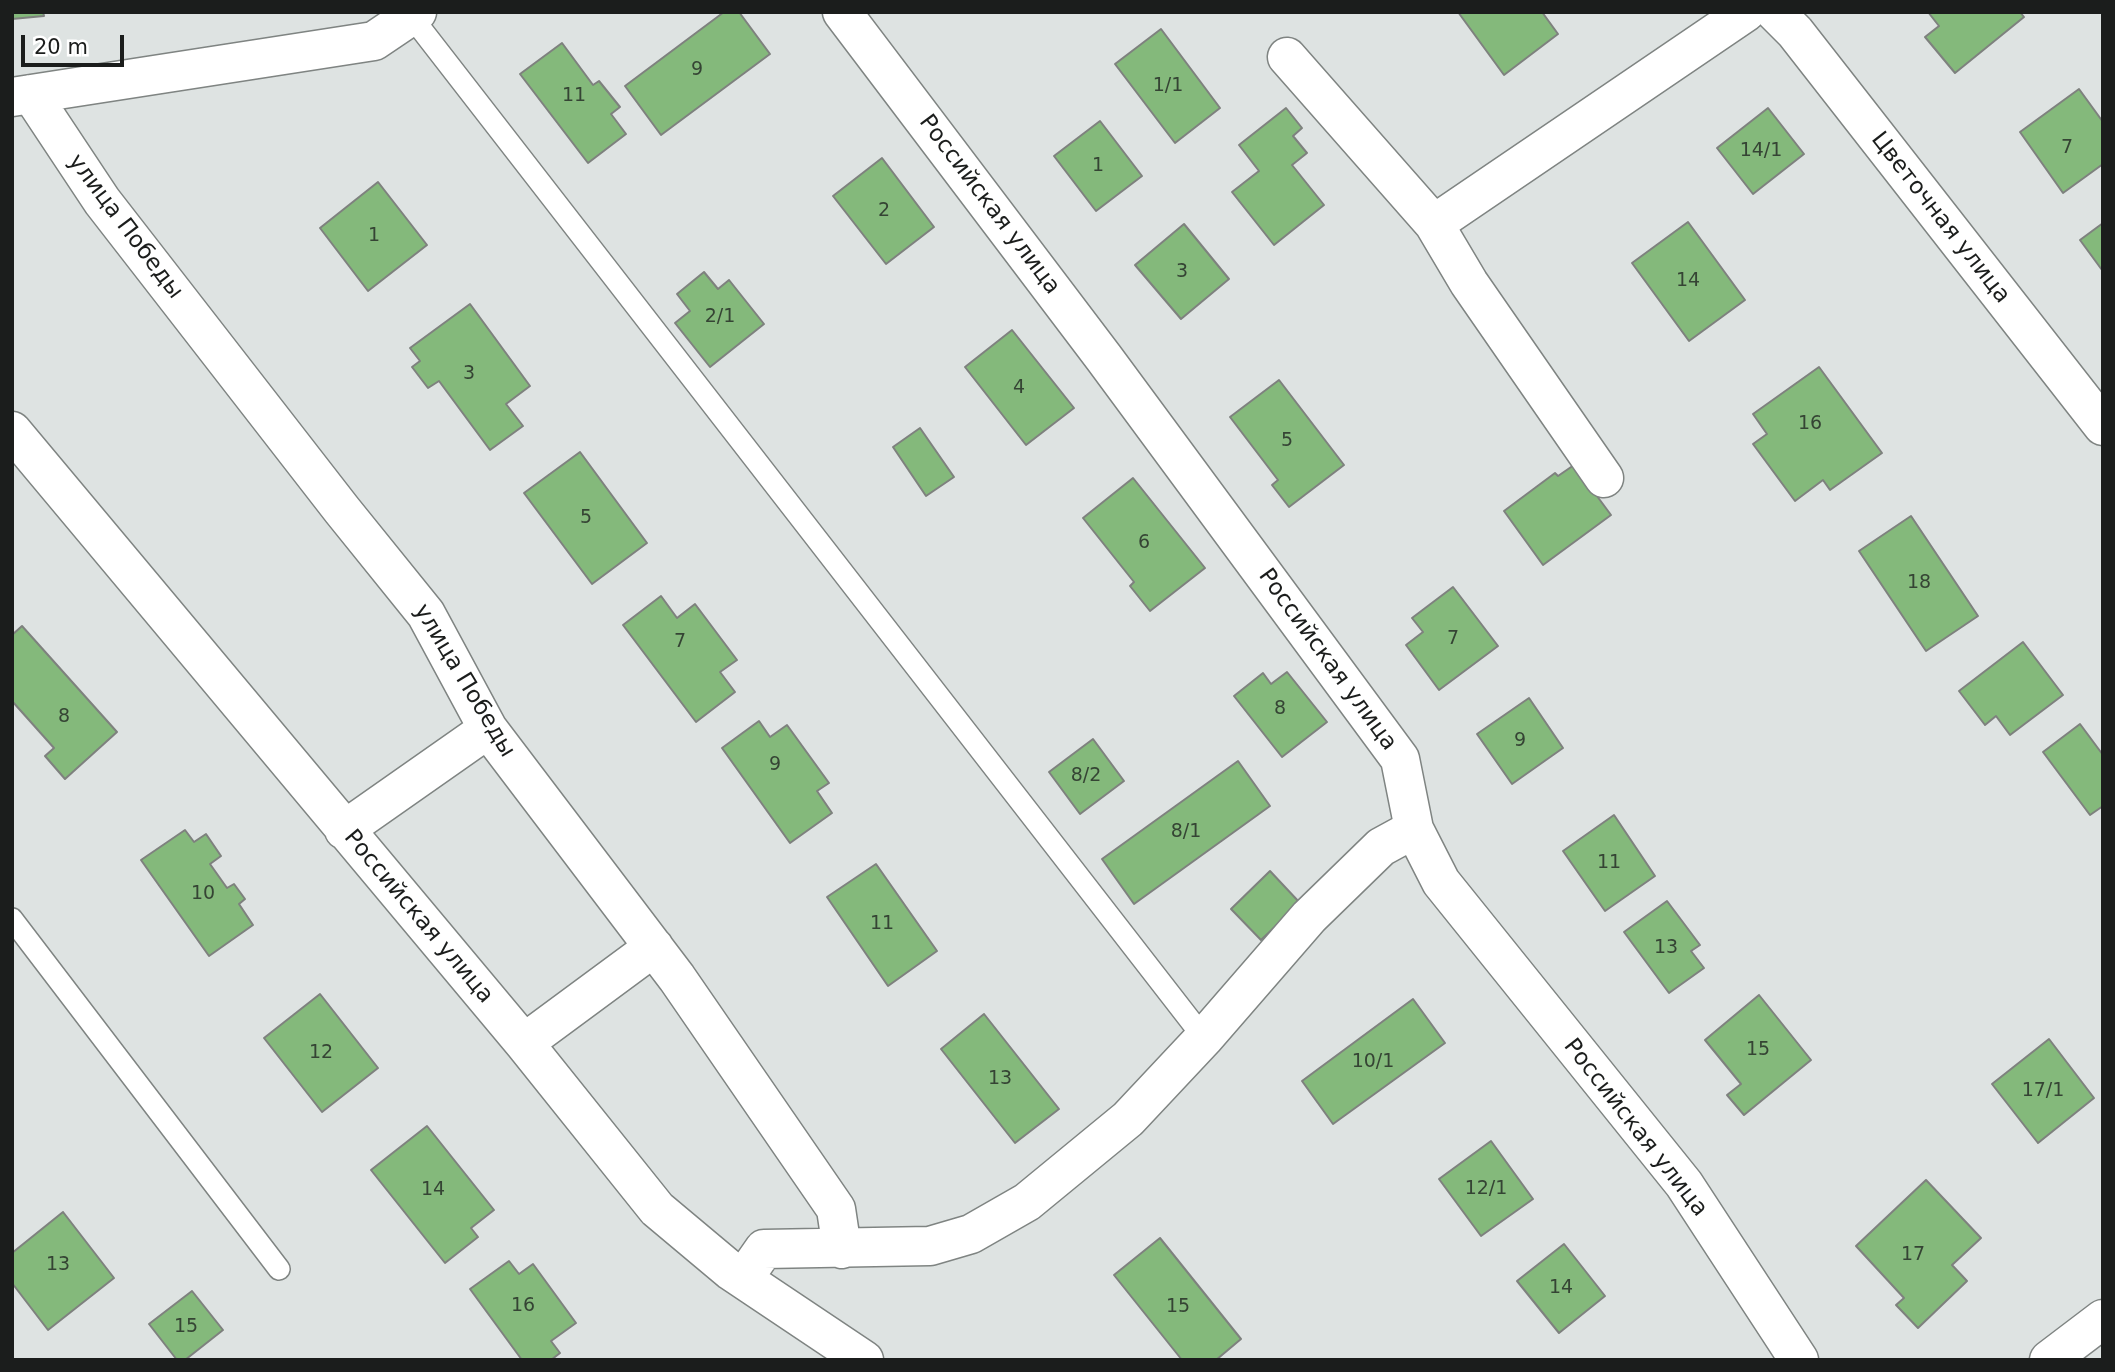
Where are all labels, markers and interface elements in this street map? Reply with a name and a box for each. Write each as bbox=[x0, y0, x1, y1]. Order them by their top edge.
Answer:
scale bar bbox=[24, 21, 128, 65]
text: 20 m bbox=[34, 35, 88, 59]
house number: 9 bbox=[691, 59, 703, 81]
house number: 1/1 bbox=[1153, 75, 1183, 97]
house number: 11 bbox=[562, 85, 586, 107]
street label: Российская улица bbox=[912, 110, 1066, 300]
street label: Цветочная улица bbox=[1865, 127, 2015, 309]
house number: 7 bbox=[2061, 137, 2073, 159]
house number: 14/1 bbox=[1740, 140, 1782, 162]
street label: улица Победы bbox=[62, 149, 188, 305]
house number: 1 bbox=[1092, 155, 1104, 177]
house number: 2 bbox=[878, 200, 890, 222]
house number: 1 bbox=[368, 225, 380, 247]
house number: 3 bbox=[1176, 261, 1188, 283]
house number: 14 bbox=[1676, 270, 1700, 292]
house number: 2/1 bbox=[705, 306, 735, 328]
house number: 3 bbox=[463, 363, 475, 385]
house number: 4 bbox=[1013, 377, 1025, 399]
house number: 16 bbox=[1798, 413, 1822, 435]
house number: 5 bbox=[1281, 430, 1293, 452]
house number: 5 bbox=[580, 507, 592, 529]
house number: 6 bbox=[1138, 532, 1150, 554]
street label: Российская улица bbox=[1252, 564, 1402, 756]
house number: 18 bbox=[1907, 572, 1931, 594]
street label: улица Победы bbox=[407, 599, 521, 763]
house number: 7 bbox=[1447, 628, 1459, 650]
house number: 7 bbox=[674, 631, 686, 653]
house number: 8 bbox=[1274, 698, 1286, 720]
house number: 8 bbox=[58, 706, 70, 728]
house number: 9 bbox=[1514, 730, 1526, 752]
house number: 9 bbox=[769, 754, 781, 776]
house number: 8/2 bbox=[1071, 765, 1101, 787]
house number: 8/1 bbox=[1171, 821, 1201, 843]
street label: Российская улица bbox=[337, 825, 499, 1009]
house number: 11 bbox=[1597, 852, 1621, 874]
house number: 10 bbox=[191, 883, 215, 905]
house number: 11 bbox=[870, 913, 894, 935]
house number: 13 bbox=[1654, 937, 1678, 959]
street label: Российская улица bbox=[1557, 1034, 1713, 1222]
house number: 15 bbox=[1746, 1039, 1770, 1061]
house number: 12 bbox=[309, 1042, 333, 1064]
house number: 10/1 bbox=[1352, 1051, 1394, 1073]
house number: 13 bbox=[988, 1068, 1012, 1090]
house number: 17/1 bbox=[2022, 1080, 2064, 1102]
house number: 12/1 bbox=[1465, 1178, 1507, 1200]
house number: 14 bbox=[421, 1179, 445, 1201]
house number: 17 bbox=[1901, 1244, 1925, 1266]
house number: 13 bbox=[46, 1254, 70, 1276]
house number: 14 bbox=[1549, 1277, 1573, 1299]
house number: 16 bbox=[511, 1295, 535, 1317]
house number: 15 bbox=[1166, 1296, 1190, 1318]
house number: 15 bbox=[174, 1316, 198, 1338]

